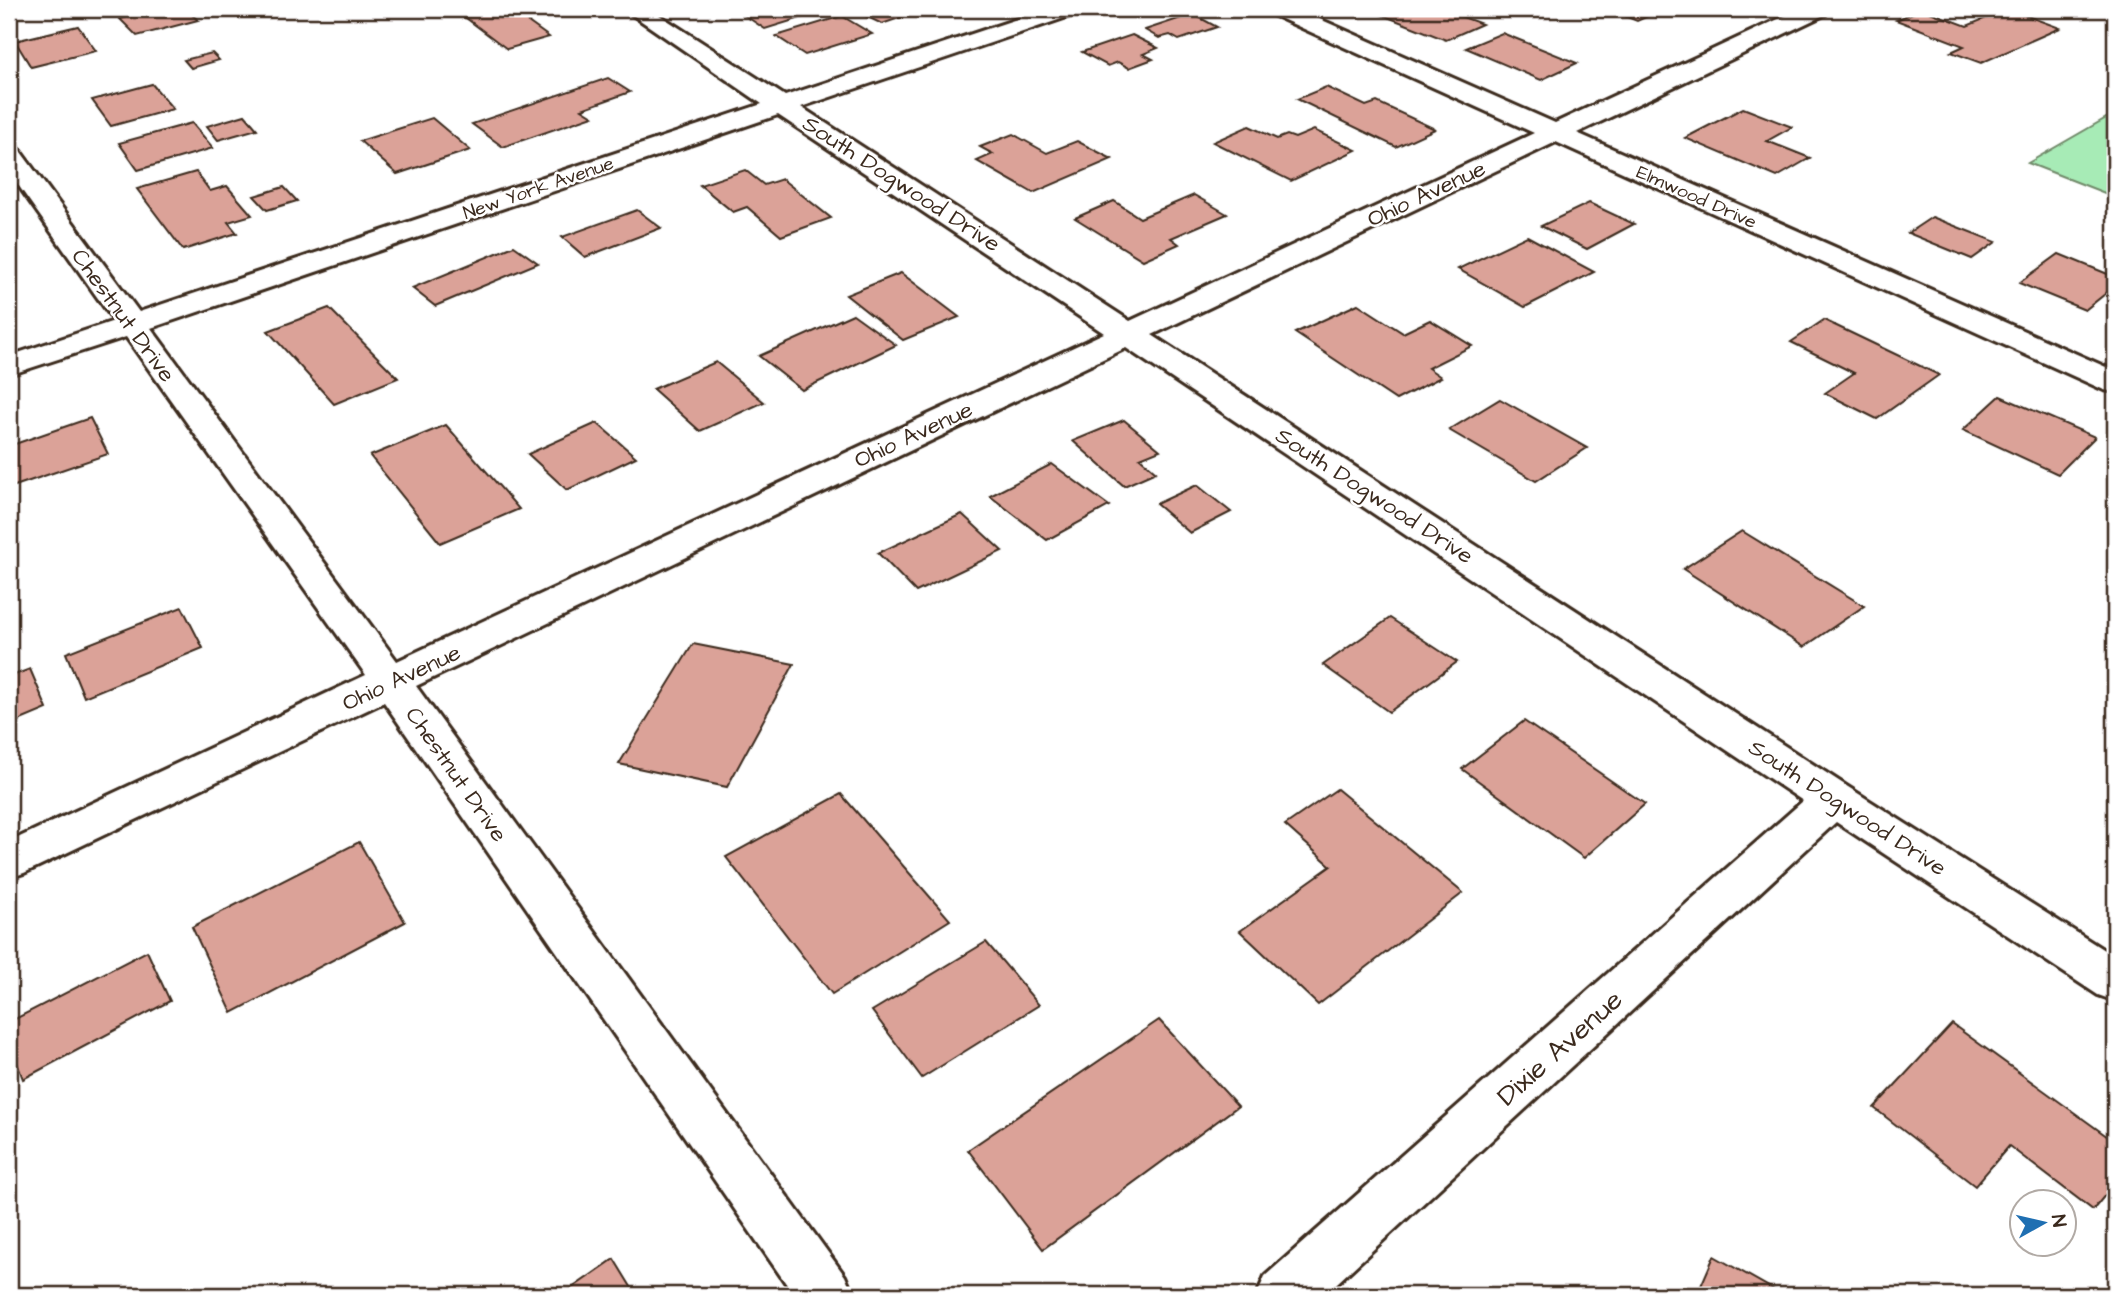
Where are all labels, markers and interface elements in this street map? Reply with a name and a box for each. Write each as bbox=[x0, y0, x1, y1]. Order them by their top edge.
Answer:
street label: South Dogwood Drive bbox=[796, 108, 1007, 261]
street label: New York Avenue bbox=[460, 150, 617, 227]
street label: Ohio Avenue bbox=[1362, 153, 1491, 235]
street label: Elmwood Drive bbox=[1632, 159, 1761, 236]
street label: Chestnut Drive bbox=[64, 242, 183, 389]
street label: Ohio Avenue bbox=[849, 394, 978, 476]
street label: South Dogwood Drive bbox=[1269, 420, 1480, 573]
street label: Ohio Avenue bbox=[337, 637, 466, 719]
street label: Chestnut Drive bbox=[398, 701, 515, 849]
street label: South Dogwood Drive bbox=[1742, 732, 1953, 885]
street label: Dixie Avenue bbox=[1489, 981, 1631, 1115]
north arrow bbox=[2008, 1188, 2078, 1258]
text: N bbox=[2044, 1213, 2073, 1229]

